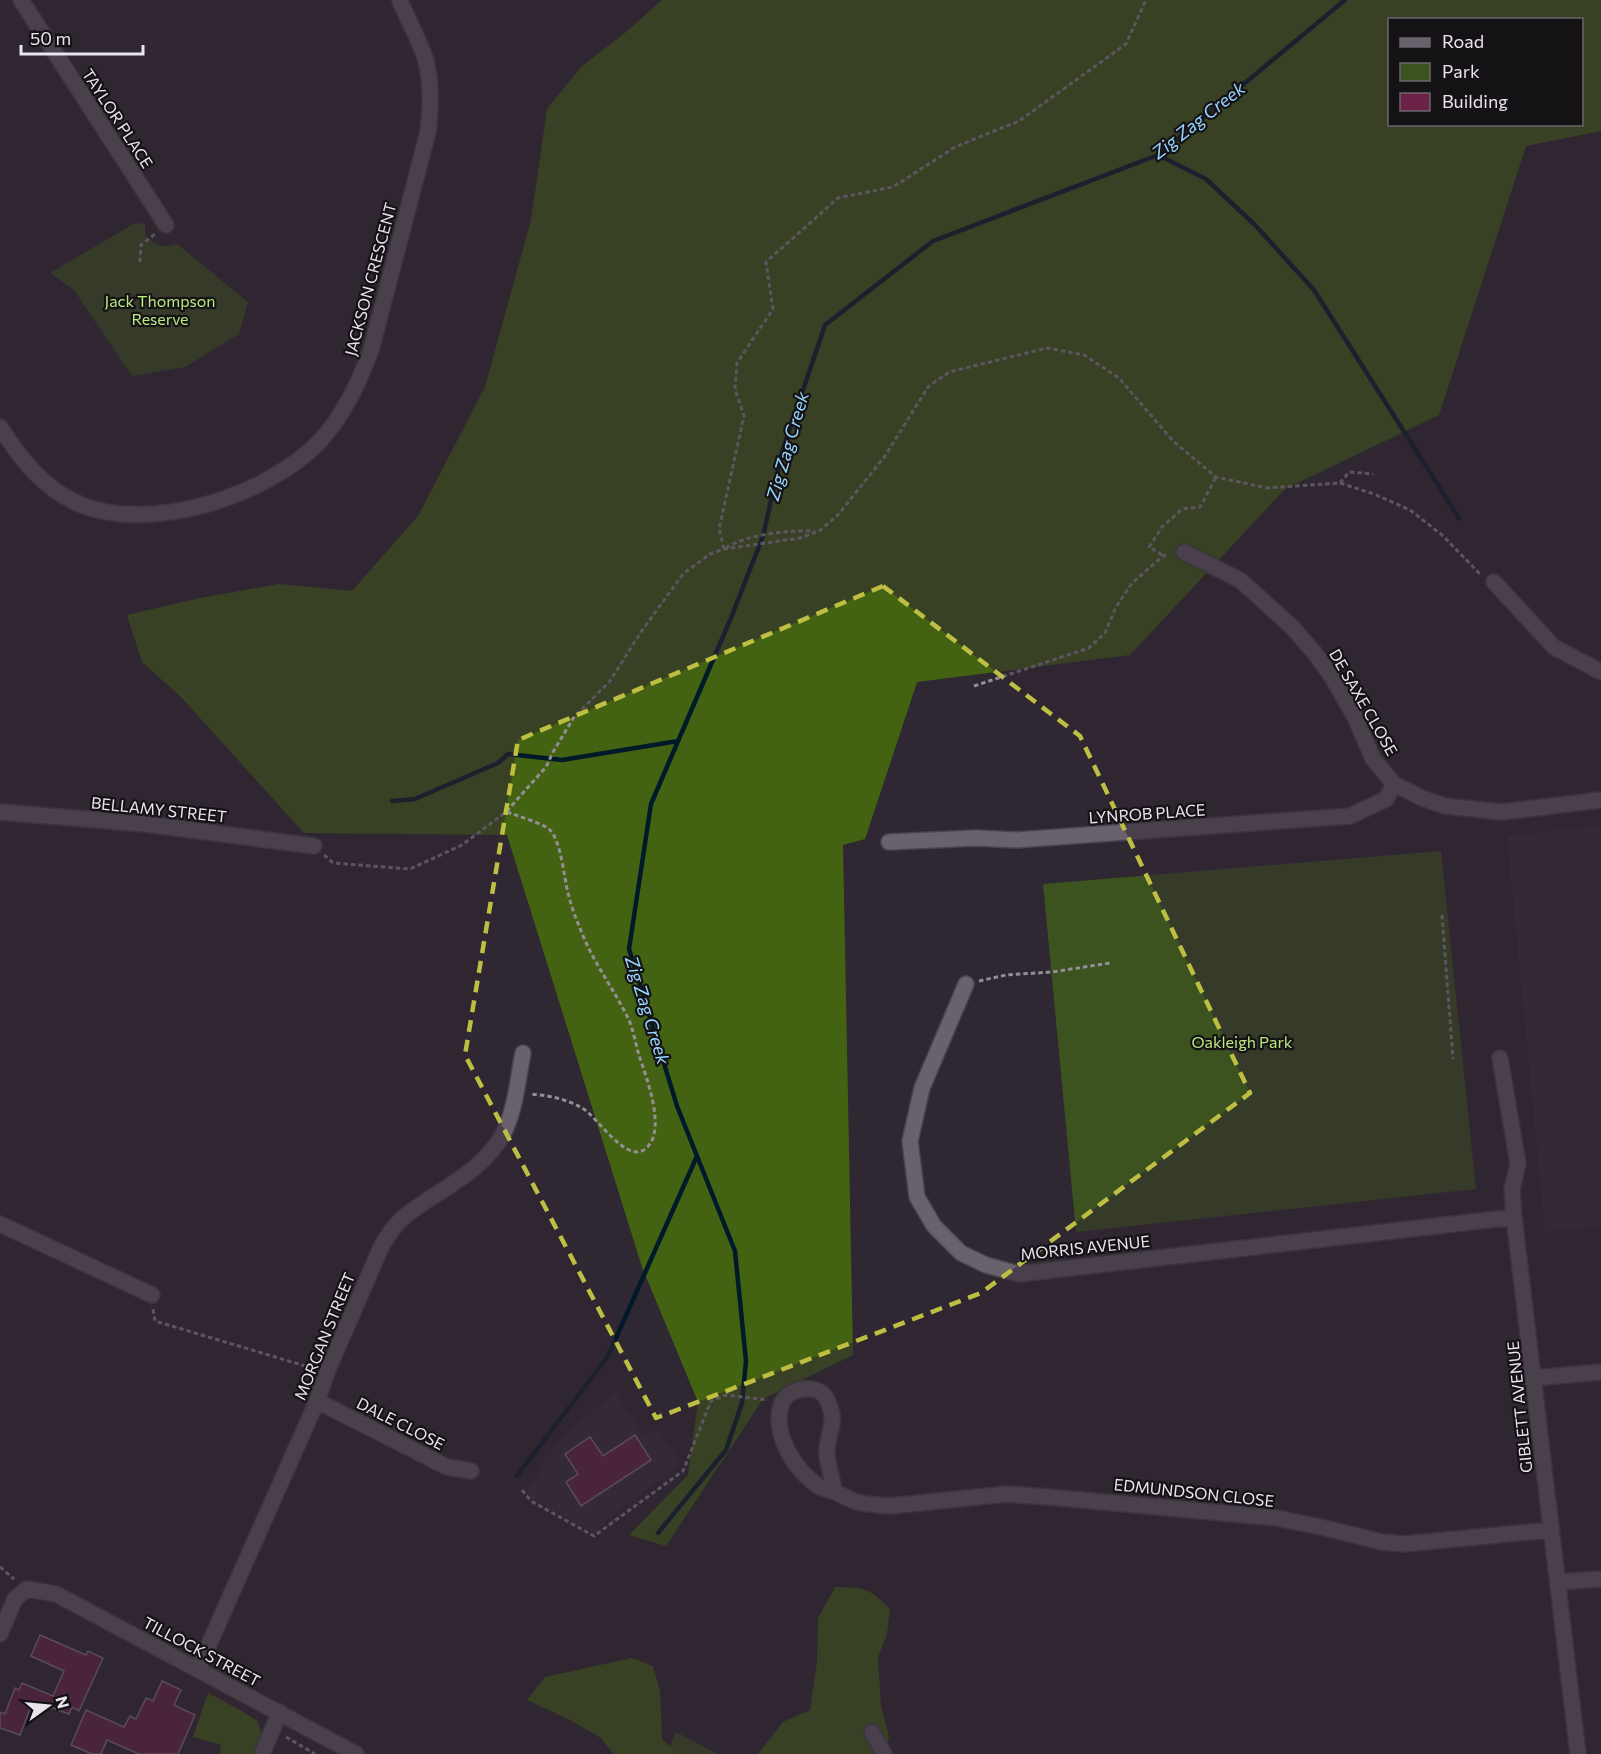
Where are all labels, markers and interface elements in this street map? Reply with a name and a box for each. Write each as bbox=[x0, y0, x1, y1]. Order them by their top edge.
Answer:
scale bar bbox=[21, 18, 142, 56]
legend bbox=[1388, 18, 1583, 126]
text: 50 m bbox=[30, 27, 71, 49]
text: Road bbox=[1442, 30, 1484, 52]
text: Park bbox=[1442, 60, 1480, 82]
street label: TAYLOR PLACE bbox=[79, 65, 157, 171]
water label: Zig Zag Creek bbox=[1146, 76, 1250, 164]
text: Building bbox=[1442, 90, 1508, 112]
street label: JACKSON CRESCENT bbox=[340, 200, 400, 358]
park label: Jack Thompson Reserve bbox=[105, 291, 215, 328]
water label: Zig Zag Creek bbox=[761, 388, 813, 504]
street label: DE SAXE CLOSE bbox=[1326, 645, 1402, 759]
street label: BELLAMY STREET bbox=[90, 792, 228, 826]
street label: LYNROB PLACE bbox=[1088, 799, 1206, 827]
water label: Zig Zag Creek bbox=[621, 952, 675, 1068]
park label: Oakleigh Park bbox=[1191, 1032, 1293, 1051]
street label: MORRIS AVENUE bbox=[1019, 1231, 1151, 1263]
street label: MORGAN STREET bbox=[290, 1269, 358, 1403]
street label: GIBLETT AVENUE bbox=[1503, 1340, 1535, 1474]
street label: DALE CLOSE bbox=[354, 1393, 448, 1453]
street label: EDMUNDSON CLOSE bbox=[1113, 1474, 1275, 1510]
street label: TILLOCK STREET bbox=[140, 1612, 264, 1690]
north arrow bbox=[18, 1676, 78, 1736]
text: N bbox=[52, 1694, 74, 1710]

